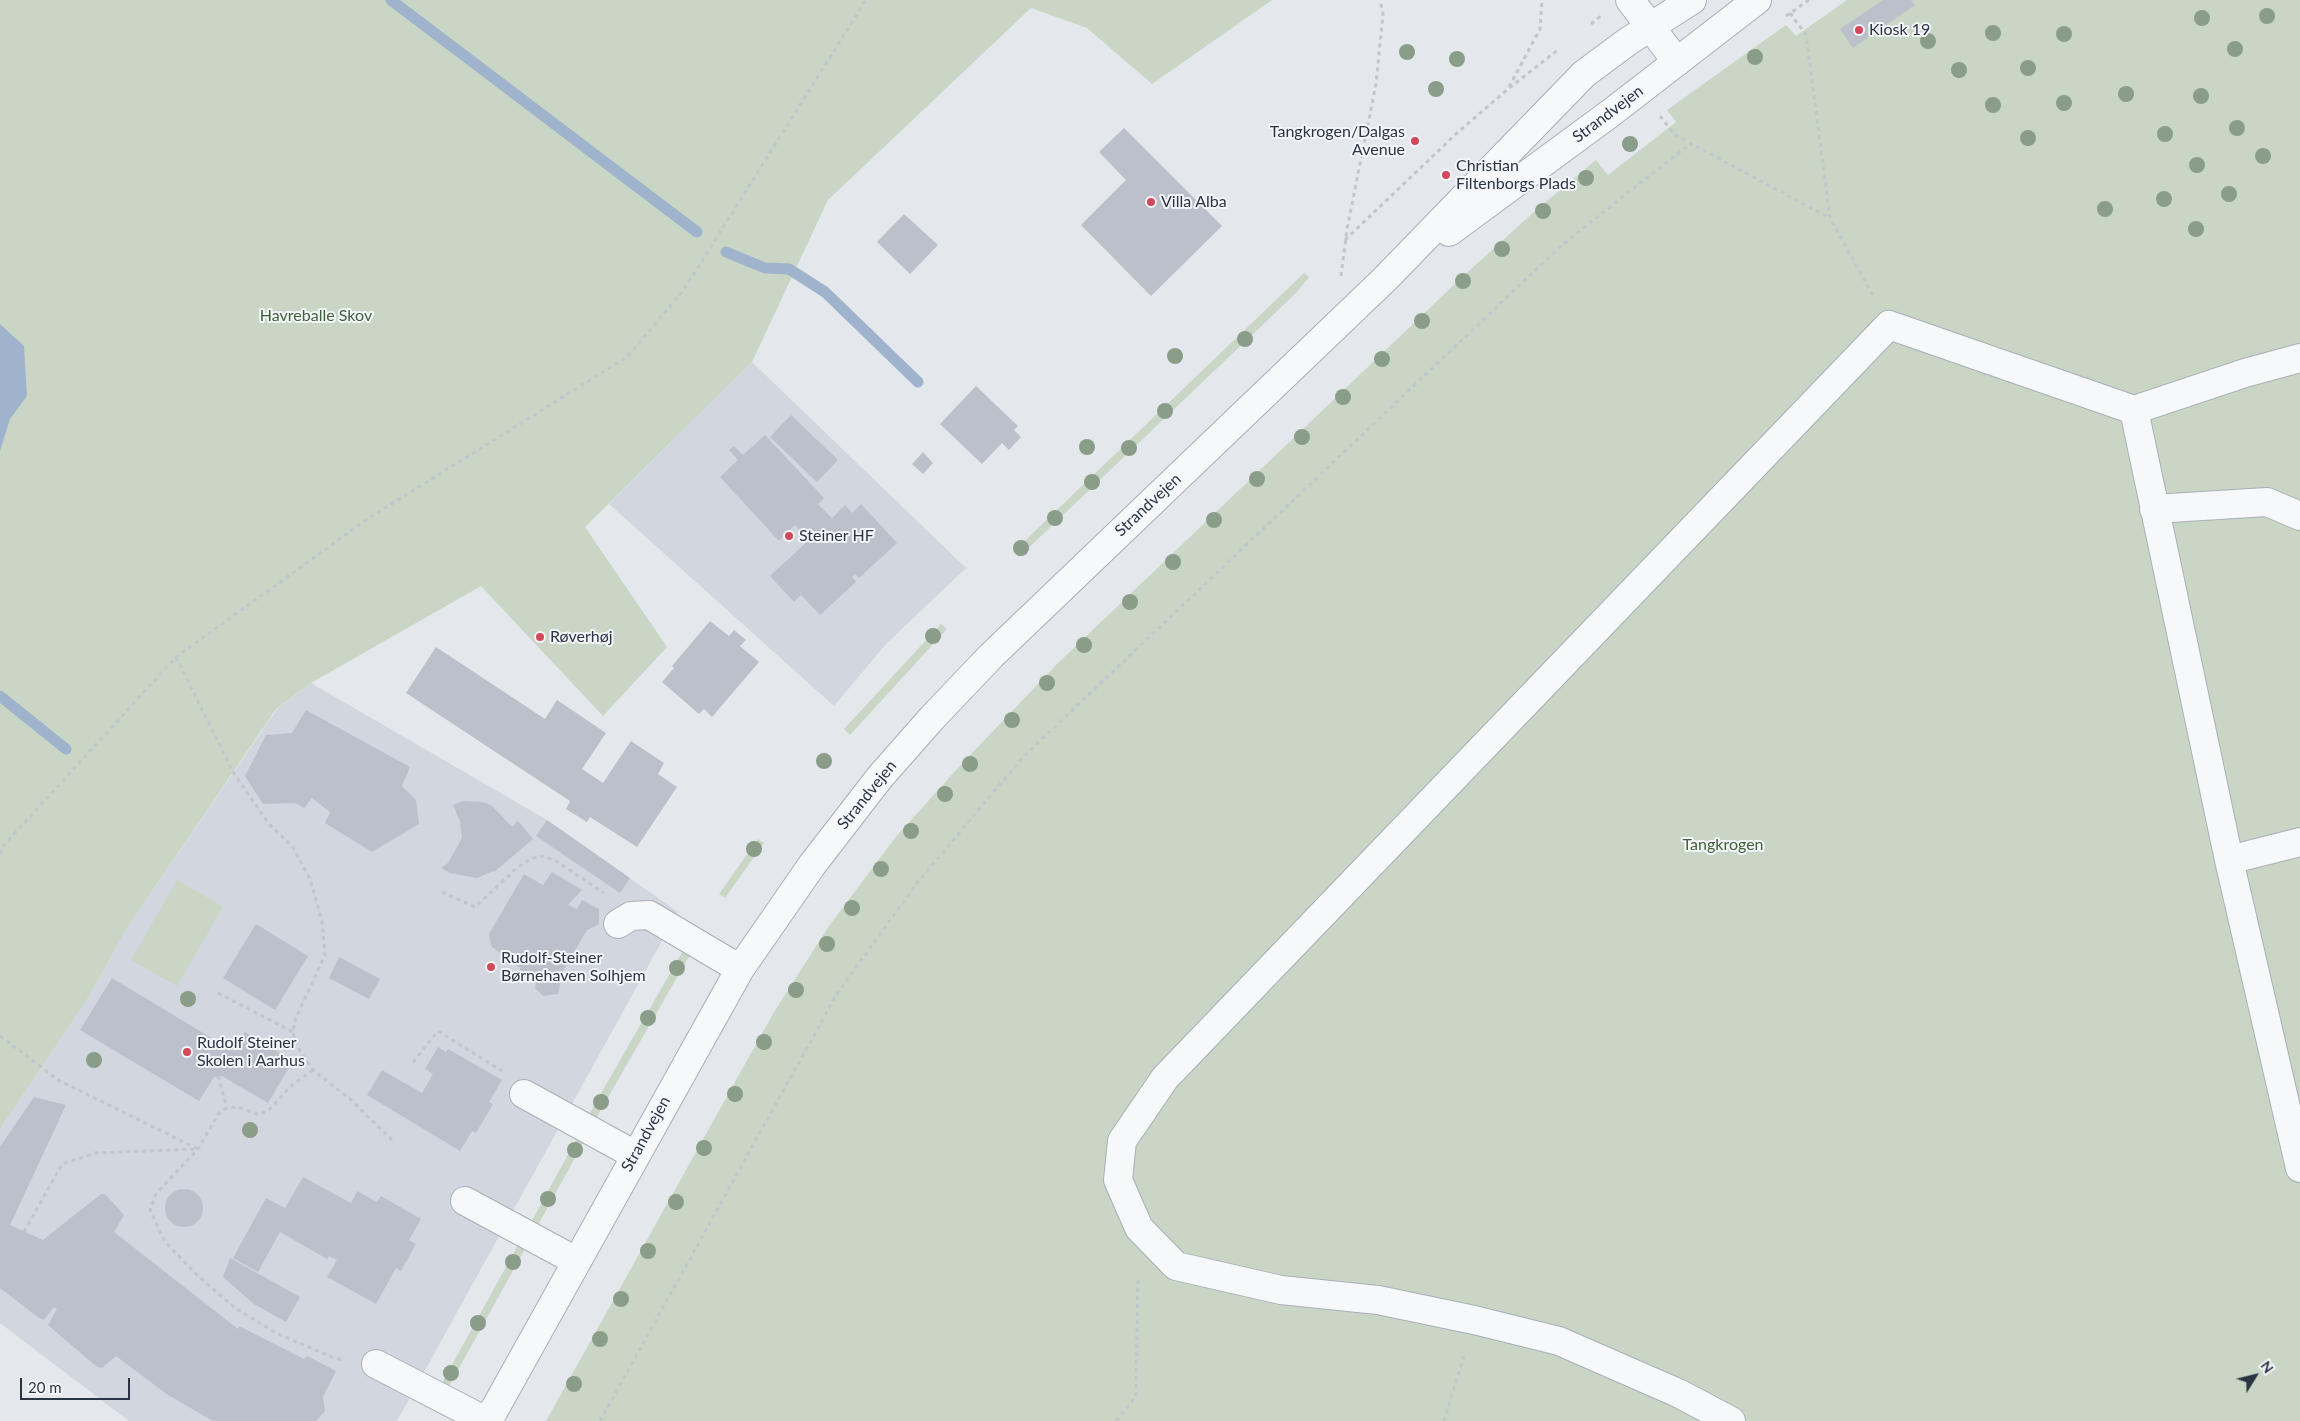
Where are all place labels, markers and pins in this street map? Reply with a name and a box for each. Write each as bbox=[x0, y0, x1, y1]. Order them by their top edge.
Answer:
place label: Kiosk 19 bbox=[1869, 20, 1930, 40]
marker: Kiosk 19 bbox=[1853, 24, 1865, 36]
place label: Tangkrogen/Dalgas Avenue bbox=[1270, 122, 1405, 160]
marker: Tangkrogen/Dalgas Avenue bbox=[1409, 135, 1421, 147]
place label: Christian Filtenborgs Plads bbox=[1456, 156, 1576, 194]
marker: Christian Filtenborgs Plads bbox=[1440, 169, 1452, 181]
place label: Villa Alba bbox=[1161, 192, 1227, 212]
marker: Villa Alba bbox=[1145, 196, 1157, 208]
place label: Steiner HF bbox=[799, 526, 874, 546]
marker: Steiner HF bbox=[783, 530, 795, 542]
place label: Røverhøj bbox=[550, 627, 613, 647]
marker: Røverhøj bbox=[534, 631, 546, 643]
place label: Rudolf-Steiner Børnehaven Solhjem bbox=[501, 948, 646, 986]
marker: Rudolf-Steiner Børnehaven Solhjem bbox=[485, 961, 497, 973]
place label: Rudolf Steiner Skolen i Aarhus bbox=[197, 1033, 305, 1071]
marker: Rudolf Steiner Skolen i Aarhus bbox=[181, 1046, 193, 1058]

